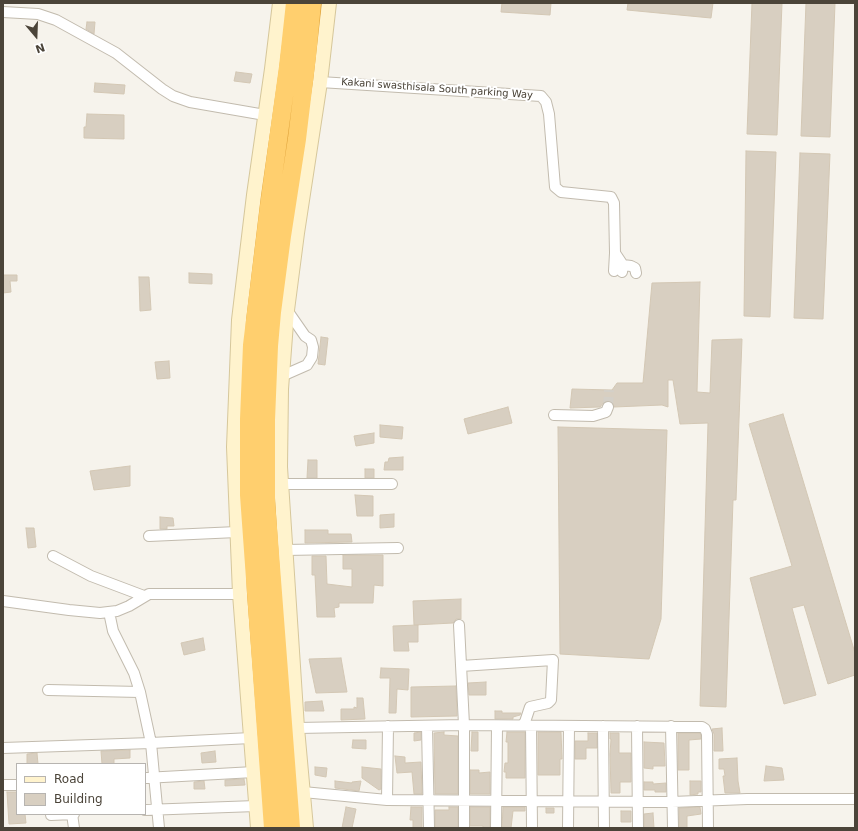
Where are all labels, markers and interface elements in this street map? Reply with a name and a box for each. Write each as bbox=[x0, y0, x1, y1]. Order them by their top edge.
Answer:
north arrow bbox=[16, 16, 56, 56]
text: N bbox=[34, 40, 47, 55]
street label: Kakani swasthisala South parking Way bbox=[341, 76, 533, 102]
legend bbox=[16, 763, 146, 815]
text: Road bbox=[54, 772, 84, 786]
text: Building bbox=[54, 792, 103, 806]

